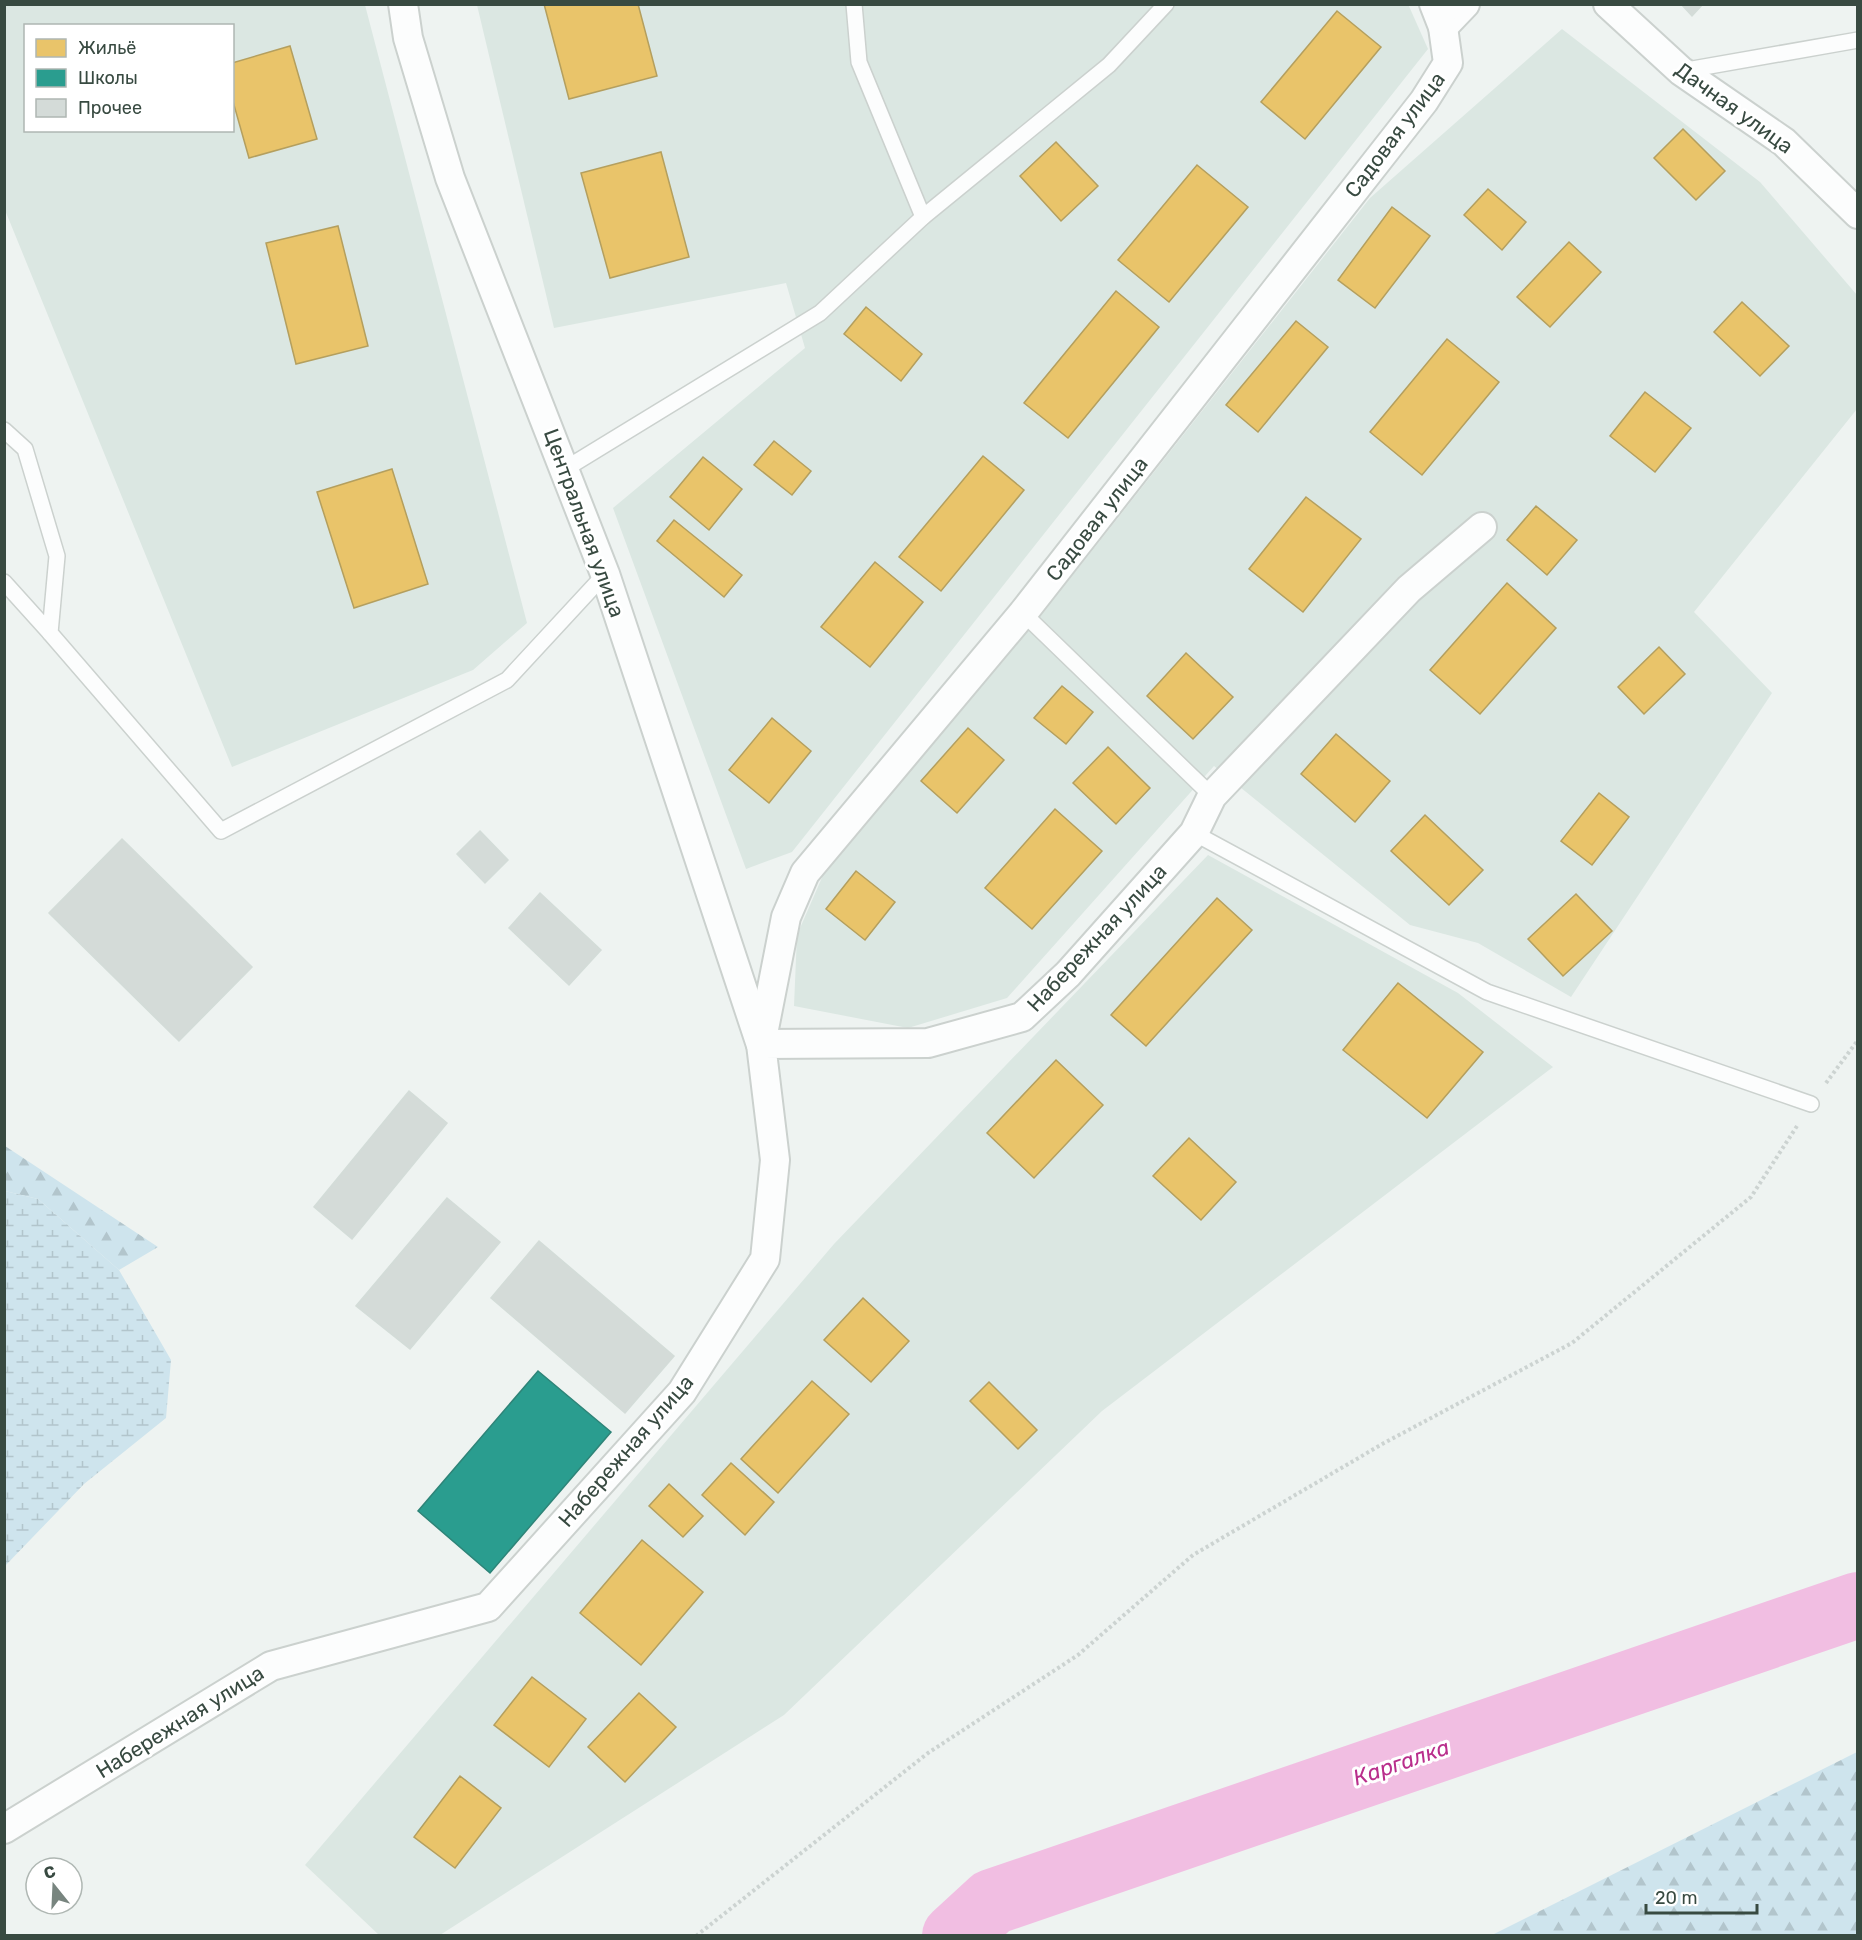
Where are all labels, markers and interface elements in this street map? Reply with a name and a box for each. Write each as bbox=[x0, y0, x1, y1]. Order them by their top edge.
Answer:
legend bbox=[24, 24, 234, 132]
text: Жильё bbox=[78, 37, 136, 59]
street label: Дачная улица bbox=[1671, 57, 1798, 159]
text: Школы bbox=[78, 67, 138, 89]
street label: Садовая улица bbox=[1339, 67, 1450, 202]
text: Прочее bbox=[78, 97, 142, 119]
street label: Центральная улица bbox=[539, 425, 630, 621]
street label: Садовая улица bbox=[1040, 452, 1153, 586]
street label: Набережная улица bbox=[1022, 859, 1172, 1017]
street label: Набережная улица bbox=[553, 1370, 698, 1532]
street label: Набережная улица bbox=[91, 1660, 268, 1783]
water label: Каргалка bbox=[1350, 1733, 1453, 1792]
north arrow bbox=[24, 1856, 84, 1916]
text: С bbox=[41, 1861, 58, 1883]
scale bar bbox=[1646, 1877, 1757, 1915]
text: 20 m bbox=[1655, 1887, 1697, 1909]

